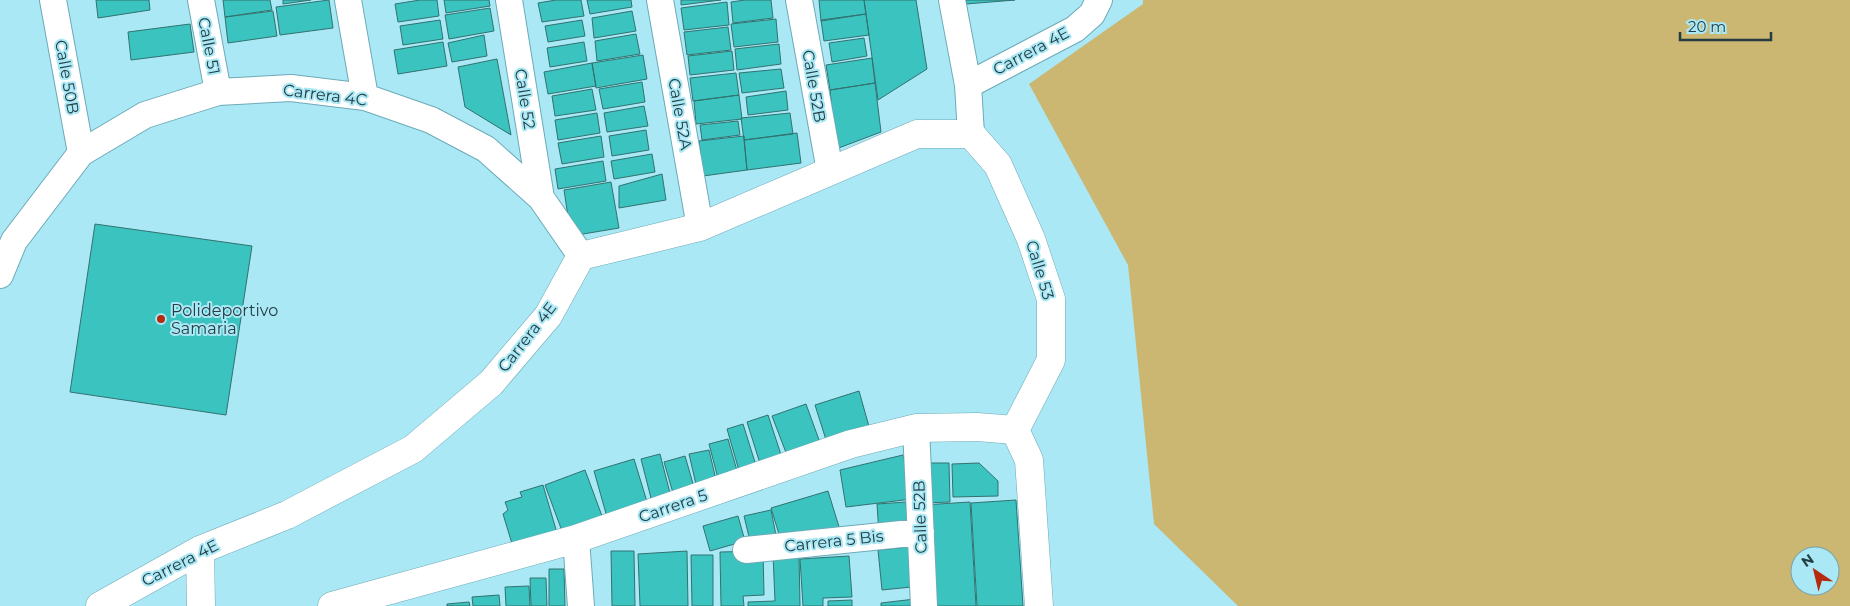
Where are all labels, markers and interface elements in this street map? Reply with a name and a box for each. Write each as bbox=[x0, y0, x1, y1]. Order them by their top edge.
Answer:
scale bar bbox=[1680, 10, 1771, 42]
street label: Calle 51 bbox=[194, 16, 224, 76]
text: 20 m bbox=[1688, 17, 1726, 36]
street label: Carrera 4E bbox=[990, 23, 1072, 79]
street label: Calle 50B bbox=[51, 38, 83, 116]
street label: Calle 52B bbox=[798, 48, 830, 124]
street label: Calle 52 bbox=[511, 67, 539, 131]
street label: Calle 52A bbox=[664, 77, 696, 152]
street label: Carrera 4C bbox=[282, 80, 368, 110]
street label: Calle 53 bbox=[1022, 238, 1058, 302]
street label: Carrera 4E bbox=[494, 298, 560, 376]
place label: Polideportivo Samaria bbox=[171, 301, 278, 338]
marker: Polideportivo Samaria bbox=[155, 313, 167, 325]
street label: Calle 52B bbox=[909, 480, 931, 554]
street label: Carrera 5 bbox=[636, 485, 710, 527]
street label: Carrera 5 Bis bbox=[783, 526, 885, 556]
street label: Carrera 4E bbox=[138, 536, 222, 590]
north arrow bbox=[1790, 546, 1840, 596]
text: N bbox=[1798, 550, 1817, 571]

